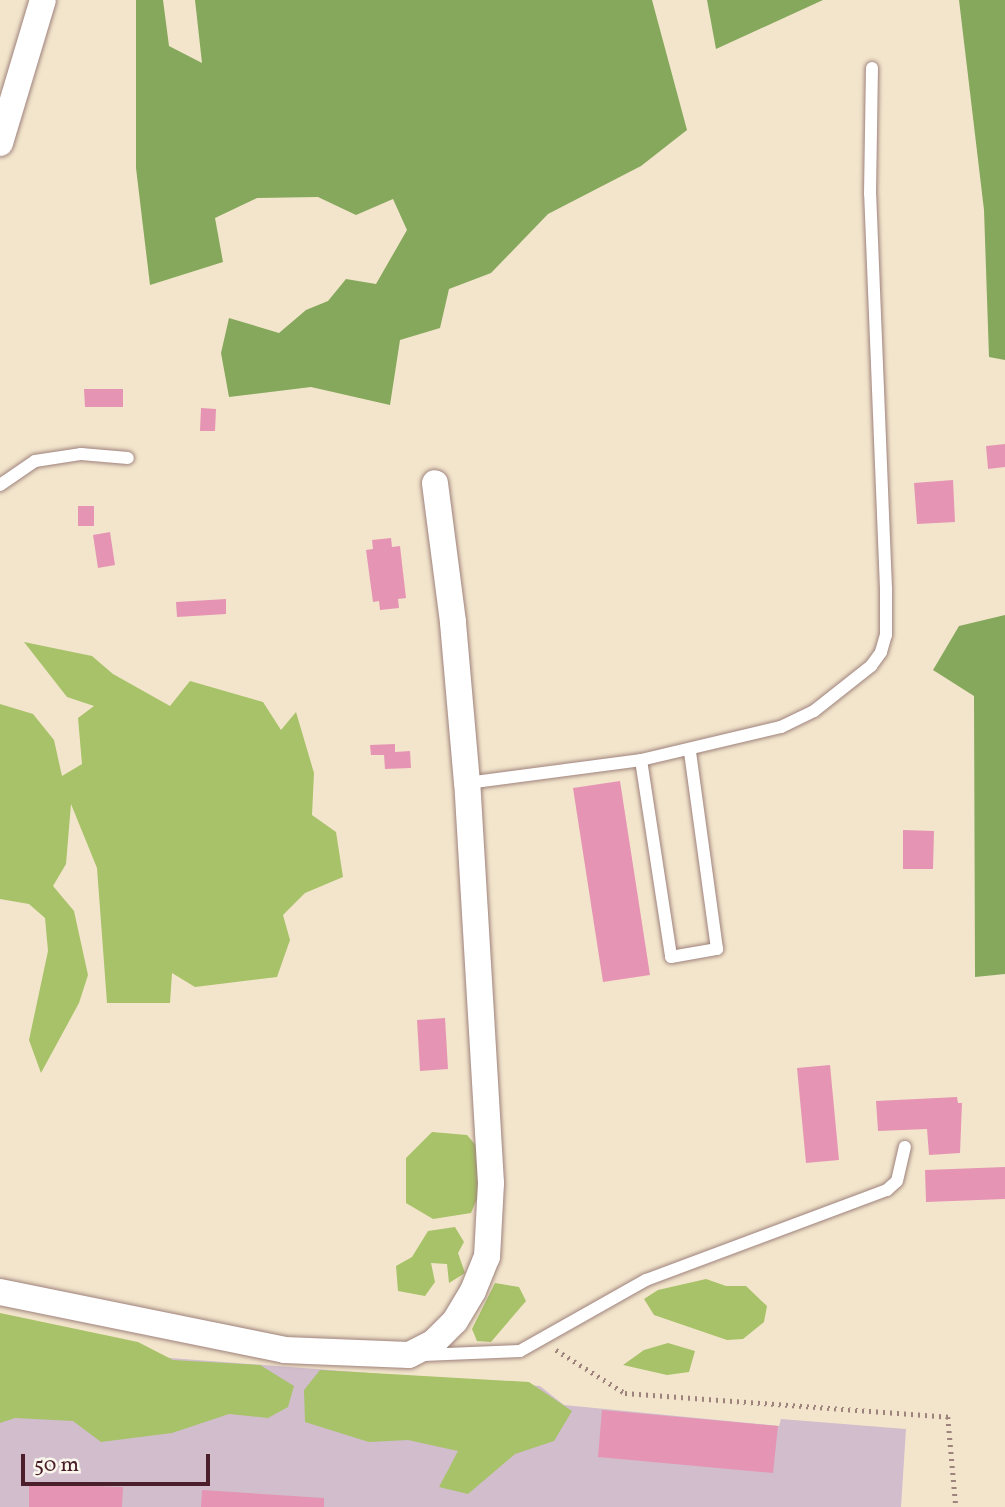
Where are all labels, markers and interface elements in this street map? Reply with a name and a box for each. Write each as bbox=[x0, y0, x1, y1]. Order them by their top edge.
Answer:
scale bar bbox=[24, 1440, 214, 1484]
text: 50 m bbox=[34, 1451, 79, 1480]

